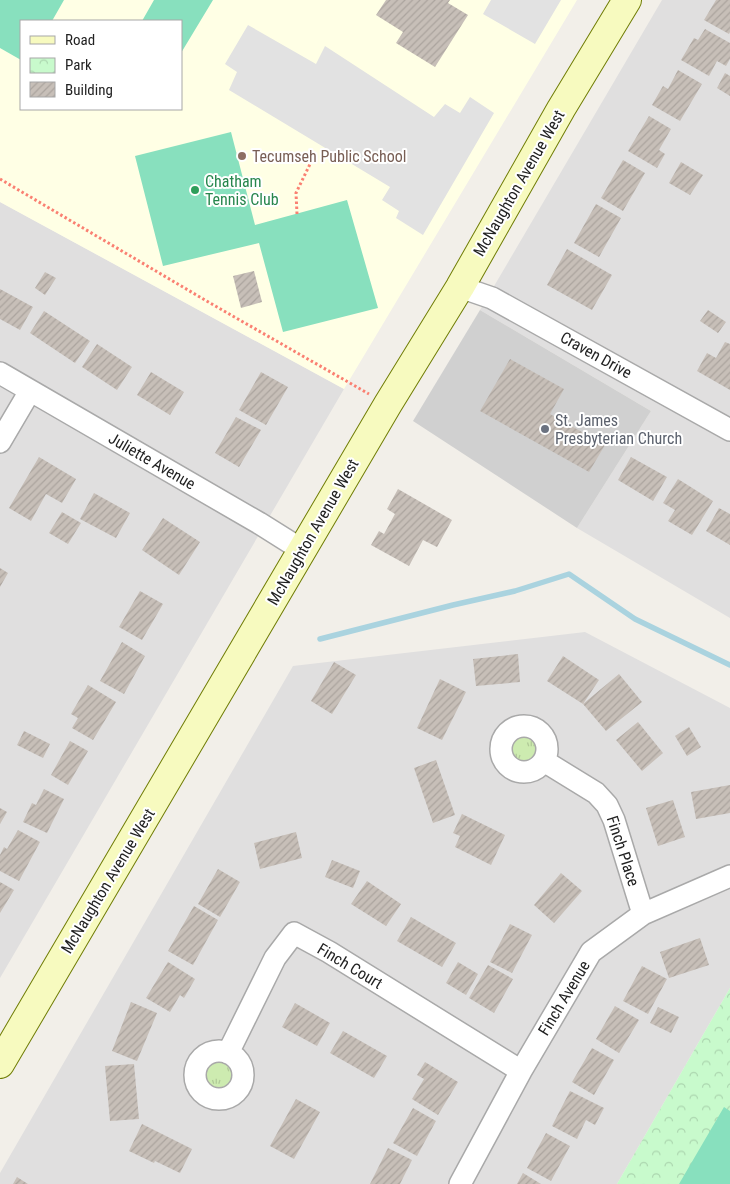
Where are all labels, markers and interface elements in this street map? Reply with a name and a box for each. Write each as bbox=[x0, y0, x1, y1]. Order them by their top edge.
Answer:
legend bbox=[20, 20, 182, 110]
text: Road bbox=[65, 31, 95, 49]
text: Park bbox=[65, 56, 92, 74]
text: Building bbox=[65, 81, 113, 99]
street label: McNaughton Avenue West bbox=[469, 106, 569, 259]
place label: Tecumseh Public School bbox=[252, 147, 406, 166]
marker: Tecumseh Public School bbox=[236, 150, 248, 162]
place label: Chatham Tennis Club bbox=[205, 172, 279, 209]
marker: Chatham Tennis Club bbox=[189, 184, 201, 196]
street label: Craven Drive bbox=[557, 328, 635, 382]
place label: St. James Presbyterian Church bbox=[555, 411, 682, 448]
marker: St. James Presbyterian Church bbox=[539, 423, 551, 435]
street label: Juliette Avenue bbox=[105, 429, 199, 493]
street label: McNaughton Avenue West bbox=[263, 455, 363, 608]
street label: McNaughton Avenue West bbox=[57, 805, 159, 957]
street label: Finch Place bbox=[603, 813, 643, 889]
street label: Finch Court bbox=[314, 939, 386, 993]
street label: Finch Avenue bbox=[534, 957, 594, 1039]

